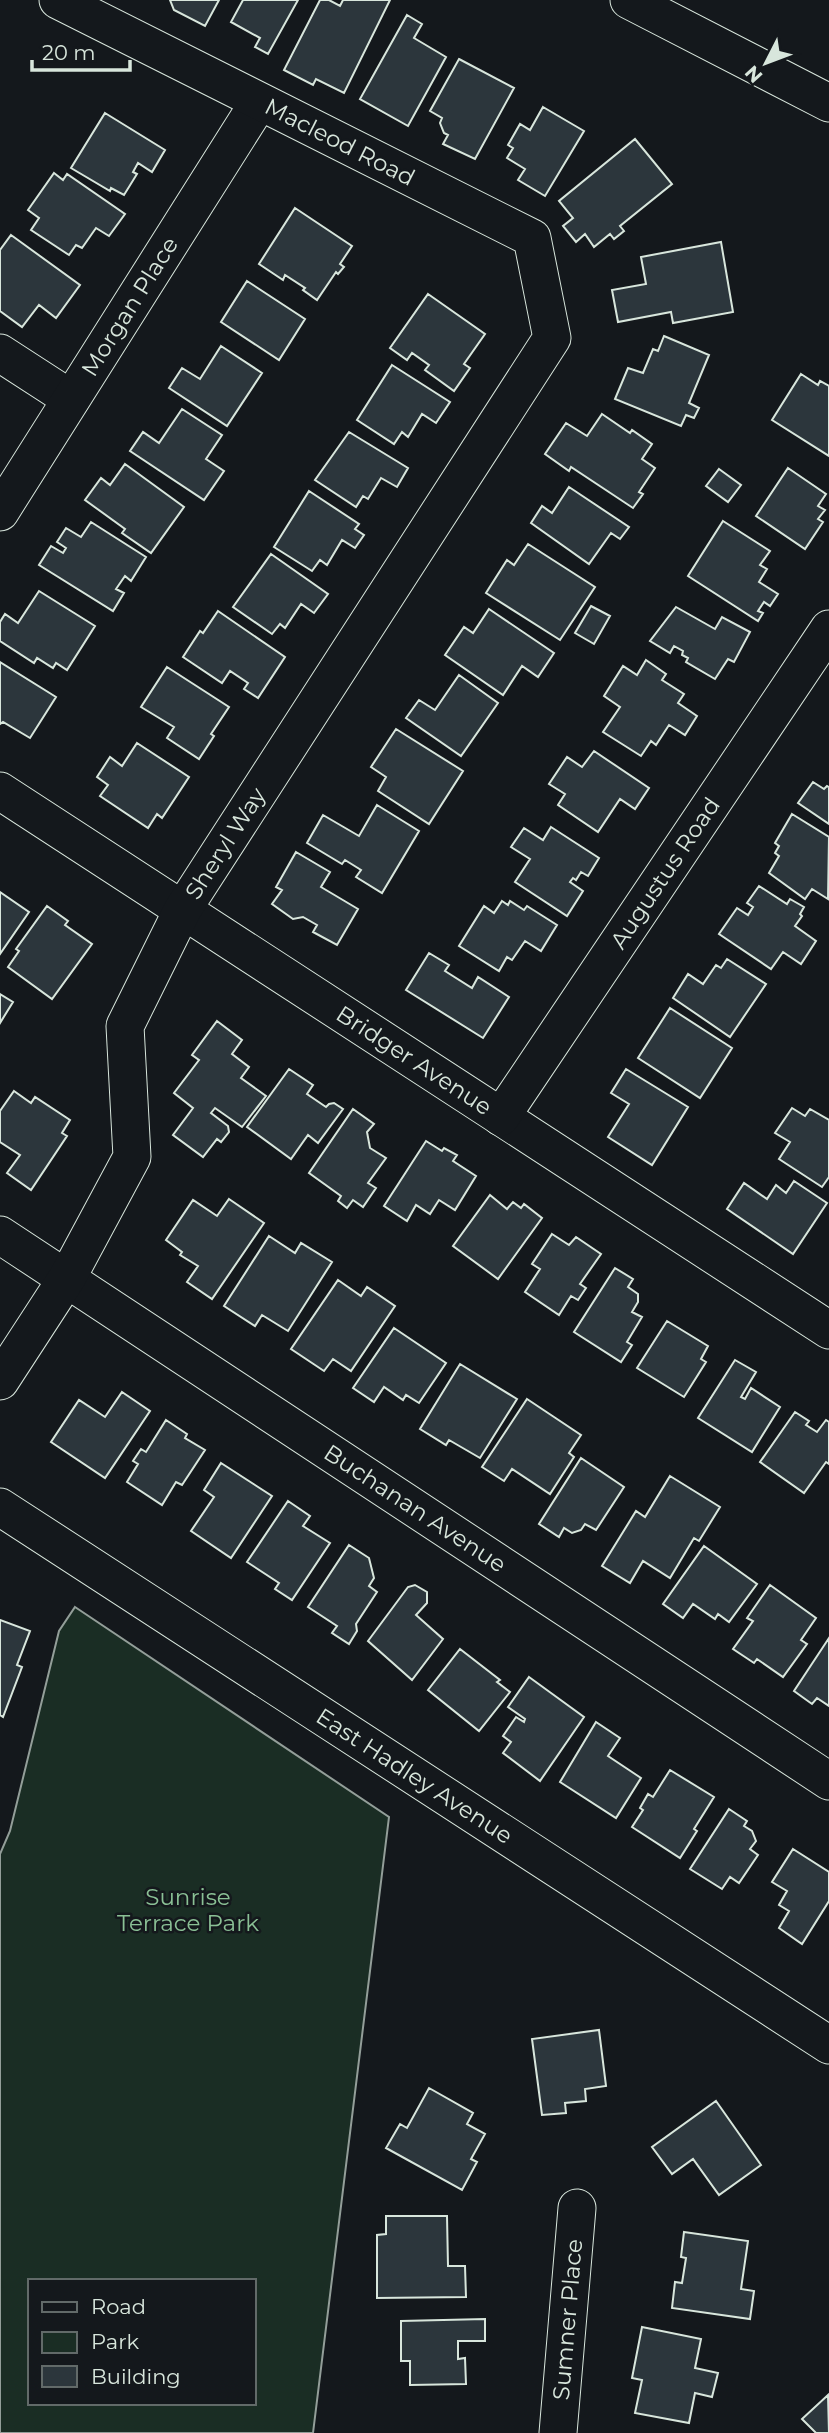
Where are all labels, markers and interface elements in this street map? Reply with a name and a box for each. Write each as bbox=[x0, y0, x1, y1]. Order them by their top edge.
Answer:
scale bar bbox=[32, 28, 130, 72]
north arrow bbox=[731, 28, 801, 98]
text: 20 m bbox=[42, 40, 96, 65]
text: N bbox=[740, 61, 767, 87]
street label: Macleod Road bbox=[260, 92, 420, 192]
street label: Morgan Place bbox=[75, 232, 184, 381]
street label: Sheryl Way bbox=[179, 782, 272, 905]
street label: Augustus Road bbox=[604, 792, 726, 954]
street label: Bridger Avenue bbox=[331, 999, 497, 1121]
street label: Buchanan Avenue bbox=[319, 1438, 511, 1578]
street label: East Hadley Avenue bbox=[311, 1702, 518, 1850]
park label: Sunrise Terrace Park bbox=[117, 1883, 259, 1937]
street label: Sumner Place bbox=[547, 2238, 588, 2401]
legend bbox=[28, 2279, 256, 2405]
text: Road bbox=[91, 2294, 146, 2319]
text: Park bbox=[91, 2329, 139, 2354]
text: Building bbox=[91, 2364, 181, 2389]

